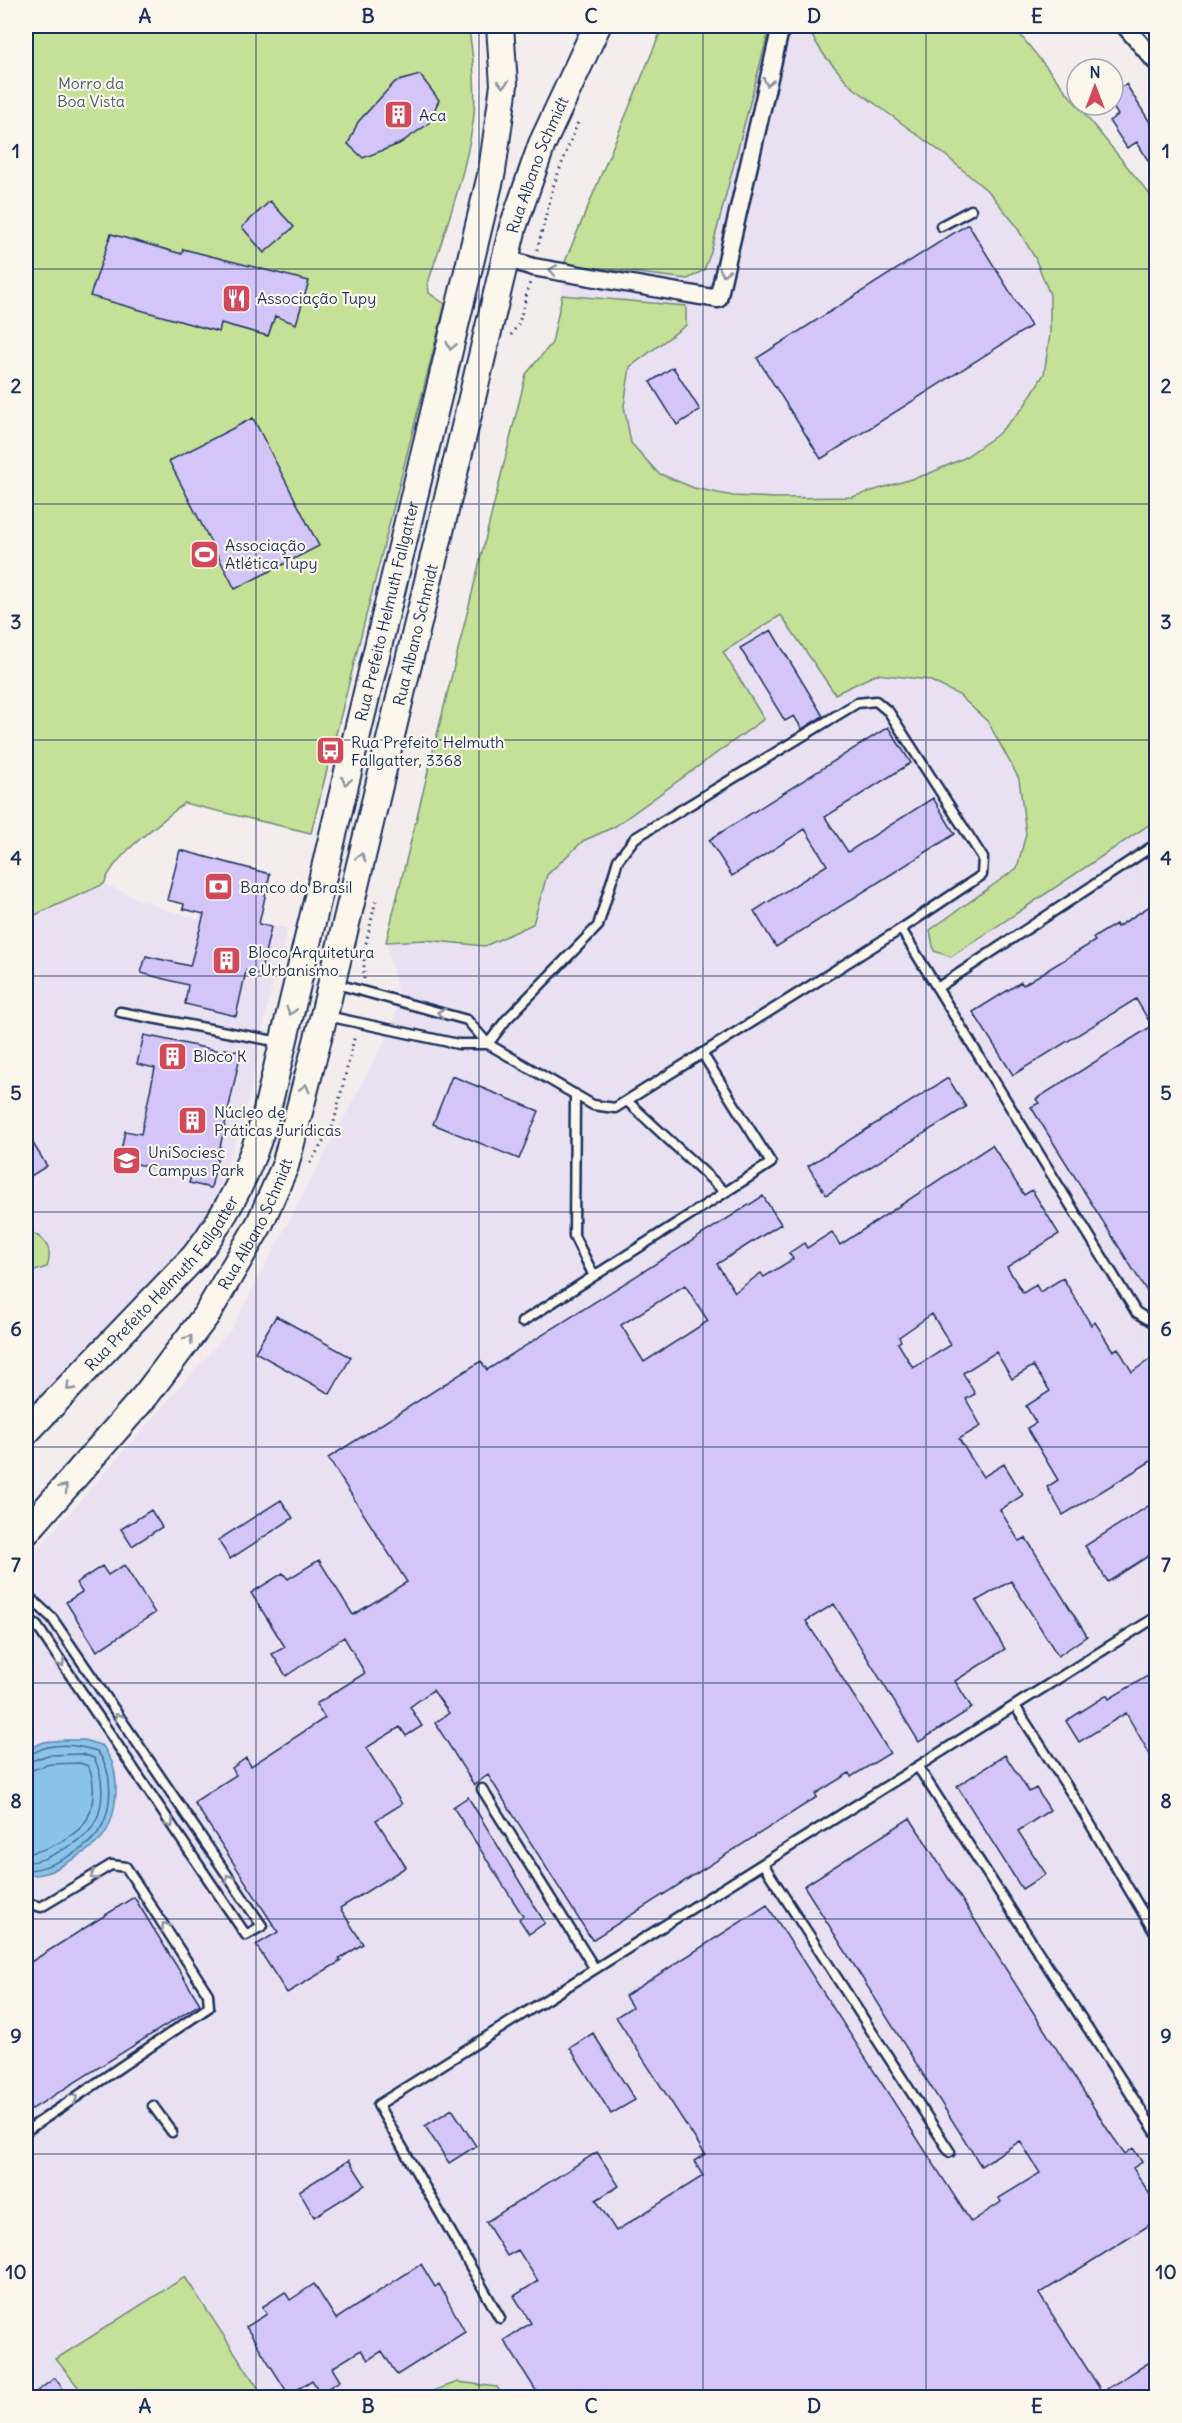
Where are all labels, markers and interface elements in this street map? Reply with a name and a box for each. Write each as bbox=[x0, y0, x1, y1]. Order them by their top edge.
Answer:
text: A bbox=[139, 3, 152, 28]
text: B bbox=[361, 3, 375, 28]
text: C bbox=[584, 3, 598, 28]
text: D bbox=[807, 3, 821, 28]
text: E bbox=[1031, 3, 1043, 28]
north arrow bbox=[1065, 57, 1125, 117]
text: N bbox=[1089, 62, 1101, 82]
park label: Morro da Boa Vista bbox=[57, 73, 125, 111]
one-way arrow bbox=[762, 77, 775, 87]
one-way arrow bbox=[497, 79, 509, 88]
street label: Rua Albano Schmidt bbox=[502, 93, 573, 235]
building icon: Aca bbox=[382, 99, 414, 131]
place label: Aca bbox=[419, 105, 446, 125]
text: 1 bbox=[12, 138, 20, 163]
text: 1 bbox=[1162, 138, 1170, 163]
one-way arrow bbox=[548, 264, 558, 277]
one-way arrow bbox=[718, 267, 731, 277]
restaurant icon: Associação Tupy bbox=[220, 282, 252, 314]
place label: Associação Tupy bbox=[257, 288, 376, 308]
one-way arrow bbox=[445, 341, 458, 351]
text: 2 bbox=[11, 373, 22, 398]
text: 2 bbox=[1161, 373, 1172, 398]
street label: Rua Prefeito Helmuth Fallgatter bbox=[351, 498, 423, 723]
place label: Associação Atlética Tupy bbox=[225, 535, 317, 573]
sports icon: Associação Atlética Tupy bbox=[188, 538, 220, 570]
street label: Rua Albano Schmidt bbox=[389, 561, 442, 708]
text: 3 bbox=[10, 609, 22, 634]
text: 3 bbox=[1160, 609, 1172, 634]
place label: Rua Prefeito Helmuth Fallgatter, 3368 bbox=[351, 732, 504, 770]
bus stop icon: Rua Prefeito Helmuth Fallgatter, 3368 bbox=[314, 735, 346, 767]
one-way arrow bbox=[341, 776, 354, 786]
text: 4 bbox=[10, 845, 22, 870]
text: 4 bbox=[1160, 845, 1172, 870]
one-way arrow bbox=[354, 853, 367, 863]
bank icon: Banco do Brasil bbox=[203, 871, 235, 903]
place label: Banco do Brasil bbox=[240, 877, 352, 897]
place label: Bloco Arquitetura e Urbanismo bbox=[248, 942, 374, 980]
building icon: Bloco Arquitetura e Urbanismo bbox=[211, 945, 243, 977]
one-way arrow bbox=[285, 1006, 298, 1016]
one-way arrow bbox=[436, 1008, 447, 1020]
building icon: Bloco K bbox=[156, 1040, 188, 1072]
place label: Bloco K bbox=[193, 1046, 247, 1066]
text: 5 bbox=[10, 1080, 22, 1105]
text: 5 bbox=[1160, 1080, 1172, 1105]
one-way arrow bbox=[298, 1083, 311, 1093]
place label: Núcleo de Práticas Jurídicas bbox=[214, 1102, 341, 1140]
building icon: Núcleo de Práticas Jurídicas bbox=[177, 1105, 209, 1137]
place label: UniSociesc Campus Park bbox=[148, 1142, 244, 1180]
school or university icon: UniSociesc Campus Park bbox=[111, 1145, 143, 1177]
street label: Rua Albano Schmidt bbox=[213, 1156, 297, 1293]
street label: Rua Prefeito Helmuth Fallgatter bbox=[81, 1191, 243, 1375]
text: 6 bbox=[10, 1316, 22, 1341]
text: 6 bbox=[1160, 1316, 1172, 1341]
one-way arrow bbox=[182, 1334, 193, 1345]
one-way arrow bbox=[66, 1379, 77, 1390]
one-way arrow bbox=[57, 1484, 68, 1495]
text: 7 bbox=[11, 1552, 21, 1577]
text: 7 bbox=[1161, 1552, 1171, 1577]
one-way arrow bbox=[54, 1656, 65, 1667]
one-way arrow bbox=[114, 1713, 125, 1724]
text: 8 bbox=[10, 1788, 22, 1813]
text: 8 bbox=[1160, 1788, 1172, 1813]
one-way arrow bbox=[163, 1818, 174, 1829]
one-way arrow bbox=[90, 1868, 100, 1880]
one-way arrow bbox=[225, 1874, 236, 1885]
one-way arrow bbox=[161, 1922, 172, 1933]
text: 9 bbox=[10, 2023, 22, 2048]
text: 9 bbox=[1160, 2023, 1172, 2048]
one-way arrow bbox=[67, 2094, 78, 2105]
text: 10 bbox=[5, 2259, 27, 2284]
text: 10 bbox=[1155, 2259, 1177, 2284]
text: A bbox=[139, 2393, 152, 2418]
text: B bbox=[361, 2393, 375, 2418]
text: C bbox=[584, 2393, 598, 2418]
text: D bbox=[807, 2393, 821, 2418]
text: E bbox=[1031, 2393, 1043, 2418]

